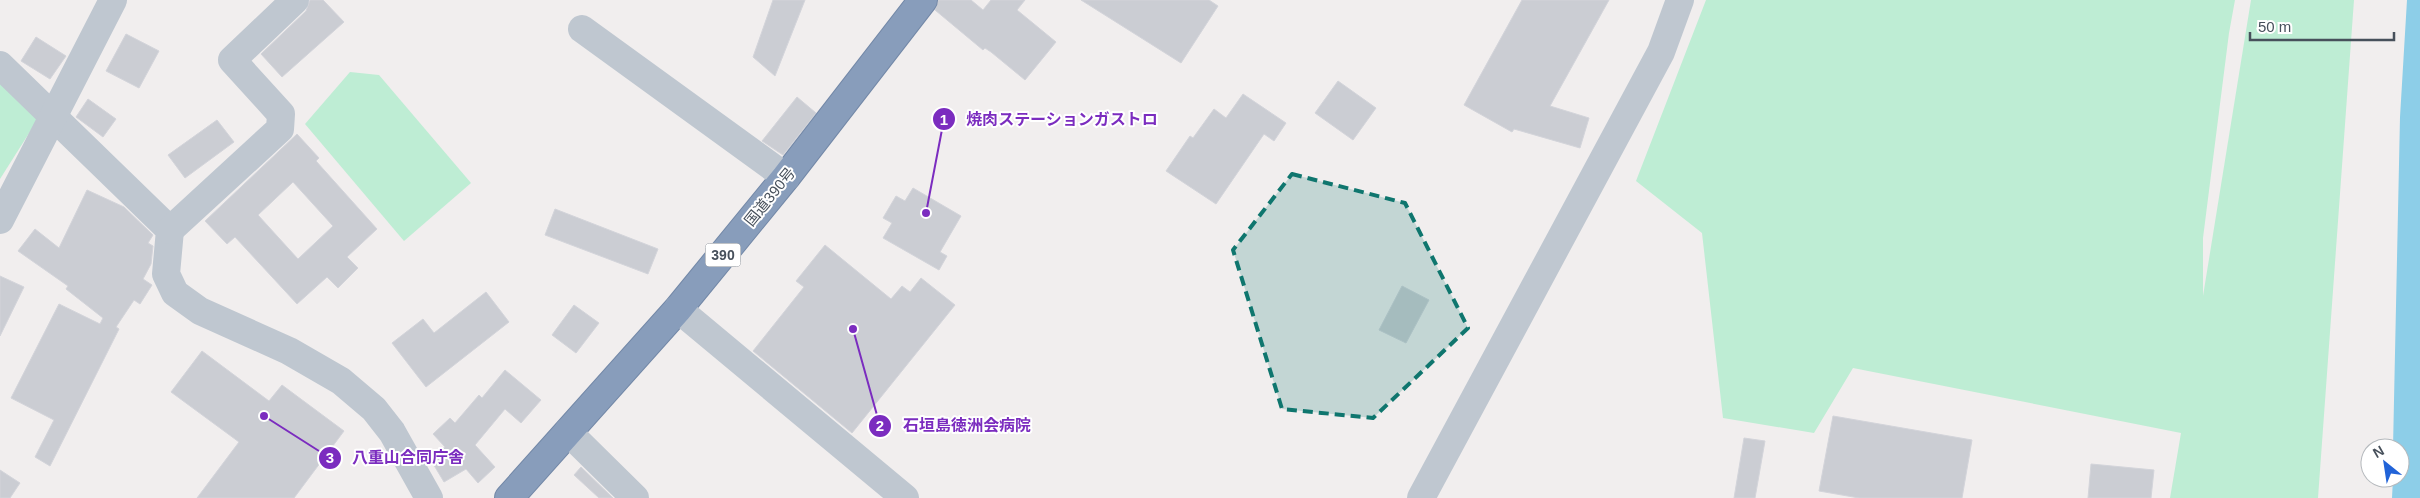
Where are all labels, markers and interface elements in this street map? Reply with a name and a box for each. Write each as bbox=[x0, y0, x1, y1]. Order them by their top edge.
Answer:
scale bar bbox=[2250, 10, 2394, 42]
text: 50 m bbox=[2258, 18, 2291, 35]
callout: 焼肉ステーションガストロ bbox=[931, 104, 1168, 135]
text: 1 bbox=[940, 111, 948, 128]
text: 焼肉ステーションガストロ bbox=[966, 111, 1158, 128]
street label: 国道390号 bbox=[741, 164, 798, 229]
road number: 390 bbox=[706, 244, 740, 266]
callout: 石垣島徳洲会病院 bbox=[868, 410, 1041, 441]
text: 2 bbox=[876, 417, 884, 434]
text: 石垣島徳洲会病院 bbox=[903, 417, 1031, 434]
north arrow bbox=[2360, 438, 2410, 488]
callout: 八重山合同庁舎 bbox=[317, 442, 474, 473]
text: N bbox=[2370, 442, 2387, 461]
text: 3 bbox=[326, 449, 334, 466]
text: 八重山合同庁舎 bbox=[352, 449, 464, 466]

